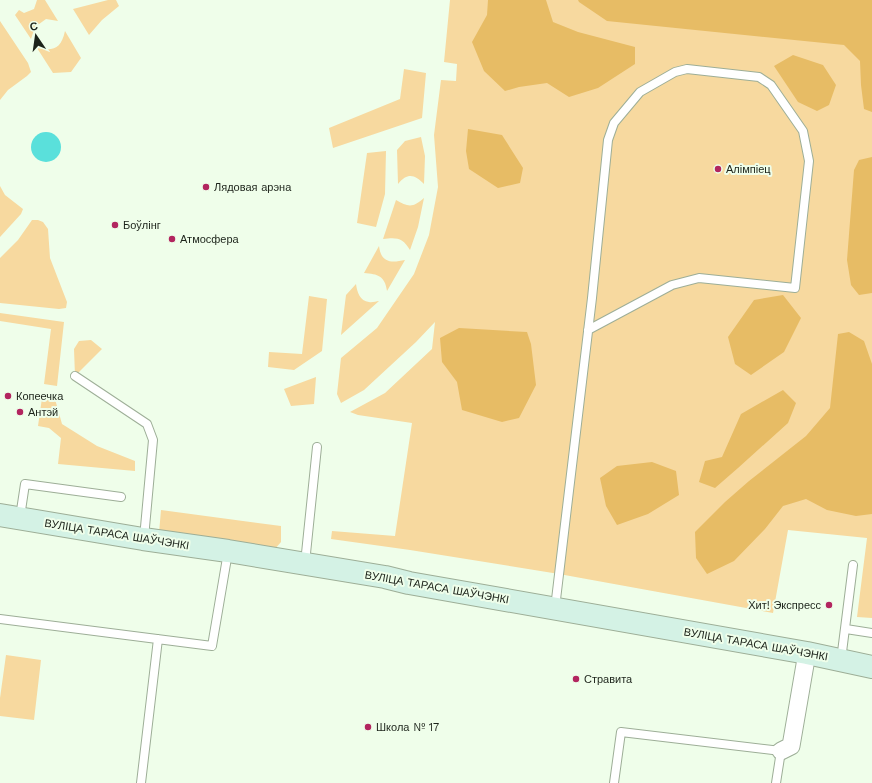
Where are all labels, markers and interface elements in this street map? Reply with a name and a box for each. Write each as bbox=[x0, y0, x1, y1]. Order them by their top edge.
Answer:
north arrow bbox=[16, 16, 56, 56]
text: С bbox=[29, 20, 39, 34]
place label: Алімпіец bbox=[726, 163, 771, 176]
marker: Алімпіец bbox=[713, 164, 723, 174]
place label: Лядовая арэна bbox=[214, 181, 292, 194]
marker: Лядовая арэна bbox=[201, 182, 211, 192]
place label: Боўлінг bbox=[123, 219, 161, 232]
marker: Боўлінг bbox=[110, 220, 120, 230]
place label: Атмосфера bbox=[180, 233, 240, 246]
marker: Атмосфера bbox=[167, 234, 177, 244]
place label: Копеечка bbox=[16, 390, 64, 403]
marker: Копеечка bbox=[3, 391, 13, 401]
place label: Антэй bbox=[28, 406, 58, 419]
marker: Антэй bbox=[15, 407, 25, 417]
street label: ВУЛІЦА ТАРАСА ШАЎЧЭНКІ bbox=[44, 517, 190, 552]
street label: ВУЛІЦА ТАРАСА ШАЎЧЭНКІ bbox=[364, 568, 510, 607]
place label: Хит! Экспресс bbox=[748, 599, 821, 612]
marker: Хит! Экспресс bbox=[824, 600, 834, 610]
street label: ВУЛІЦА ТАРАСА ШАЎЧЭНКІ bbox=[683, 625, 829, 664]
place label: Стравита bbox=[584, 673, 633, 686]
marker: Стравита bbox=[571, 674, 581, 684]
place label: Школа № 17 bbox=[376, 721, 439, 734]
marker: Школа № 17 bbox=[363, 722, 373, 732]

